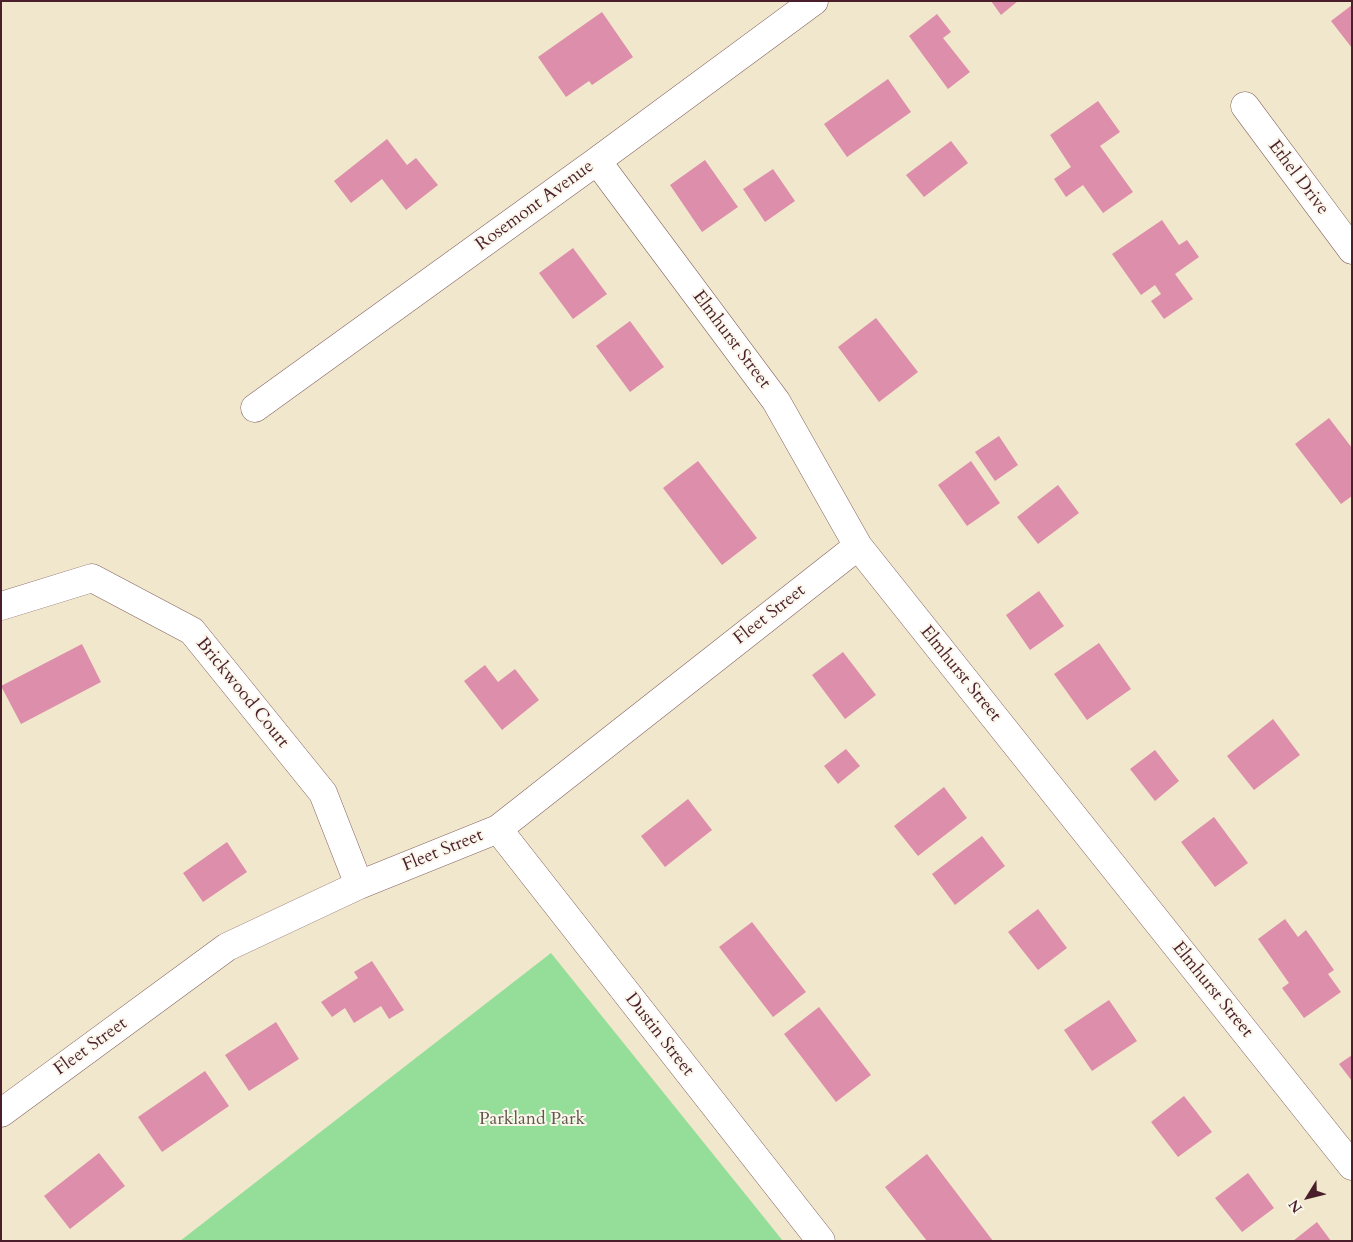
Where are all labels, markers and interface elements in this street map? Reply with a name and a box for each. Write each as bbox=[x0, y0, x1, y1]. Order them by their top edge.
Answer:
street label: Ethel Drive bbox=[1263, 136, 1333, 220]
street label: Rosemont Avenue bbox=[472, 156, 598, 256]
street label: Elmhurst Street bbox=[687, 287, 775, 393]
street label: Fleet Street bbox=[730, 580, 810, 650]
street label: Elmhurst Street bbox=[915, 622, 1005, 726]
street label: Brickwood Court bbox=[191, 634, 293, 752]
street label: Fleet Street bbox=[400, 825, 486, 877]
street label: Elmhurst Street bbox=[1167, 938, 1257, 1042]
street label: Dustin Street bbox=[620, 989, 698, 1081]
street label: Fleet Street bbox=[50, 1013, 132, 1081]
park label: Parkland Park bbox=[479, 1109, 585, 1131]
north arrow bbox=[1283, 1172, 1333, 1222]
text: N bbox=[1284, 1196, 1307, 1217]

